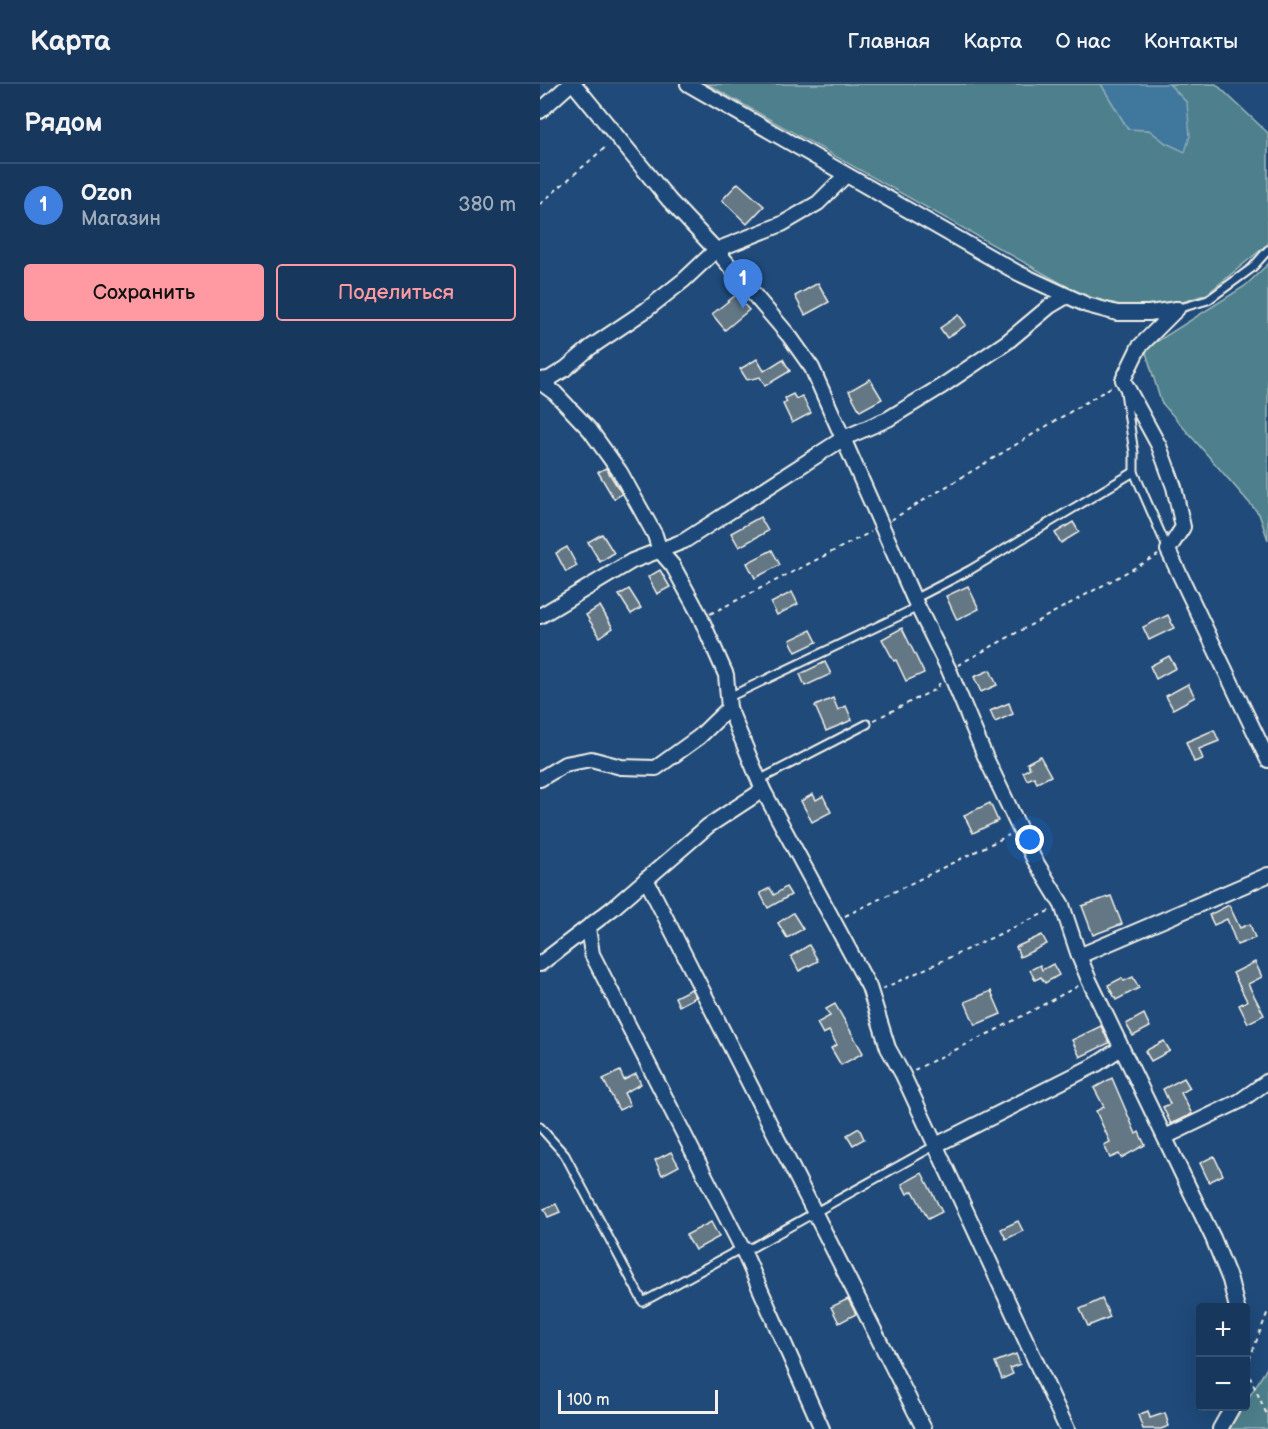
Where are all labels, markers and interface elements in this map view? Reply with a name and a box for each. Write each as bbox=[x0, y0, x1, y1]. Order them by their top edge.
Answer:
text: Карта bbox=[30, 25, 110, 58]
text: Главная bbox=[847, 29, 930, 54]
text: Карта bbox=[963, 29, 1022, 54]
text: О нас bbox=[1055, 29, 1111, 54]
text: Контакты bbox=[1144, 29, 1238, 54]
text: Рядом bbox=[24, 108, 102, 139]
text: Ozon bbox=[81, 180, 132, 207]
text: 1 bbox=[39, 193, 48, 217]
text: 380 m bbox=[458, 193, 516, 217]
text: Магазин bbox=[81, 207, 161, 231]
pin: 1 bbox=[724, 260, 762, 309]
button: Сохранить bbox=[24, 264, 264, 321]
button: Поделиться bbox=[276, 264, 516, 321]
your location bbox=[1015, 825, 1044, 854]
map controls bbox=[1196, 1303, 1250, 1411]
button: + bbox=[1196, 1303, 1250, 1357]
button: − bbox=[1196, 1357, 1250, 1411]
scale bar bbox=[558, 1387, 718, 1414]
text: 100 m bbox=[567, 1391, 610, 1410]

